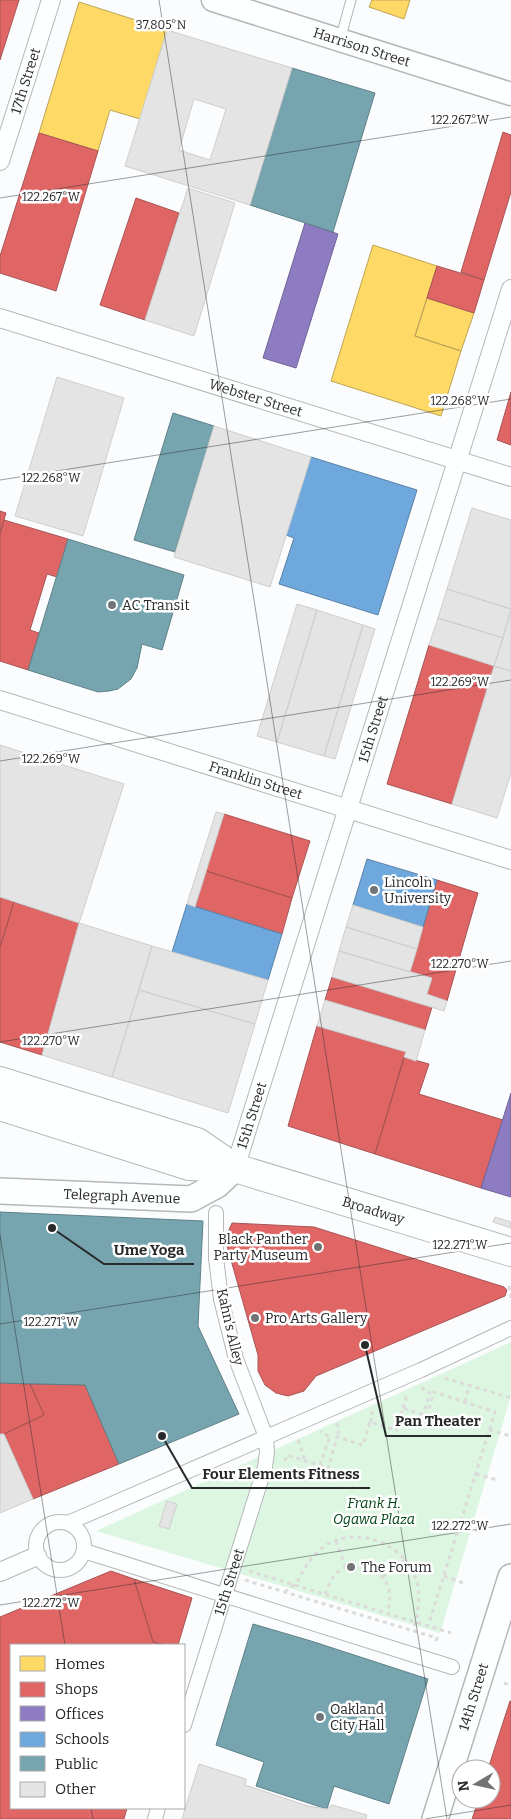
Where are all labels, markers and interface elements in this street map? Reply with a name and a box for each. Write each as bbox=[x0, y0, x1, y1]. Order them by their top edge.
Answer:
text: 37.805°N bbox=[136, 18, 187, 32]
street label: Harrison Street bbox=[311, 24, 412, 70]
street label: 17th Street bbox=[7, 46, 44, 116]
text: 122.267°W bbox=[431, 113, 490, 127]
text: 122.267°W bbox=[22, 190, 81, 204]
street label: Webster Street bbox=[207, 375, 305, 420]
text: 122.268°W bbox=[431, 394, 490, 408]
text: 122.268°W bbox=[22, 471, 81, 485]
place label: AC Transit bbox=[122, 597, 189, 614]
marker: AC Transit bbox=[106, 599, 118, 611]
text: 122.269°W bbox=[431, 675, 490, 689]
street label: 15th Street bbox=[354, 694, 391, 765]
text: 122.269°W bbox=[22, 752, 81, 766]
street label: Franklin Street bbox=[207, 757, 305, 803]
place label: Lincoln University bbox=[384, 874, 452, 907]
marker: Lincoln University bbox=[368, 884, 380, 896]
text: 122.270°W bbox=[431, 957, 490, 971]
text: 122.270°W bbox=[22, 1034, 81, 1048]
street label: 15th Street bbox=[233, 1080, 270, 1151]
street label: Telegraph Avenue bbox=[63, 1185, 181, 1207]
street label: Broadway bbox=[340, 1193, 407, 1228]
place label: Black Panther Party Museum bbox=[213, 1231, 309, 1264]
callout: Ume Yoga bbox=[104, 1234, 194, 1264]
text: 122.271°W bbox=[433, 1238, 488, 1252]
text: Ume Yoga bbox=[114, 1241, 185, 1259]
marker: Black Panther Party Museum bbox=[312, 1241, 324, 1253]
street label: Kahn's Alley bbox=[213, 1287, 247, 1368]
place label: Pro Arts Gallery bbox=[265, 1310, 368, 1327]
marker: Pro Arts Gallery bbox=[249, 1312, 261, 1324]
text: 122.271°W bbox=[24, 1315, 79, 1329]
callout: Pan Theater bbox=[386, 1406, 491, 1436]
text: Pan Theater bbox=[395, 1412, 481, 1430]
callout: Four Elements Fitness bbox=[192, 1458, 370, 1488]
text: Four Elements Fitness bbox=[202, 1465, 360, 1483]
park label: Frank H. Ogawa Plaza bbox=[333, 1495, 415, 1528]
text: 122.272°W bbox=[431, 1519, 489, 1533]
street label: 15th Street bbox=[210, 1546, 247, 1617]
place label: The Forum bbox=[361, 1559, 432, 1576]
marker: The Forum bbox=[345, 1561, 357, 1573]
text: 122.272°W bbox=[22, 1596, 80, 1610]
legend bbox=[10, 1644, 185, 1809]
text: Homes bbox=[55, 1655, 105, 1673]
street label: 14th Street bbox=[455, 1661, 492, 1733]
text: Shops bbox=[55, 1680, 98, 1698]
place label: Oakland City Hall bbox=[330, 1701, 385, 1734]
text: Offices bbox=[55, 1705, 104, 1723]
marker: Oakland City Hall bbox=[314, 1711, 326, 1723]
text: Schools bbox=[55, 1730, 109, 1748]
text: Public bbox=[55, 1755, 99, 1773]
north arrow bbox=[451, 1759, 501, 1809]
text: N bbox=[454, 1779, 473, 1793]
text: Other bbox=[55, 1780, 96, 1798]

